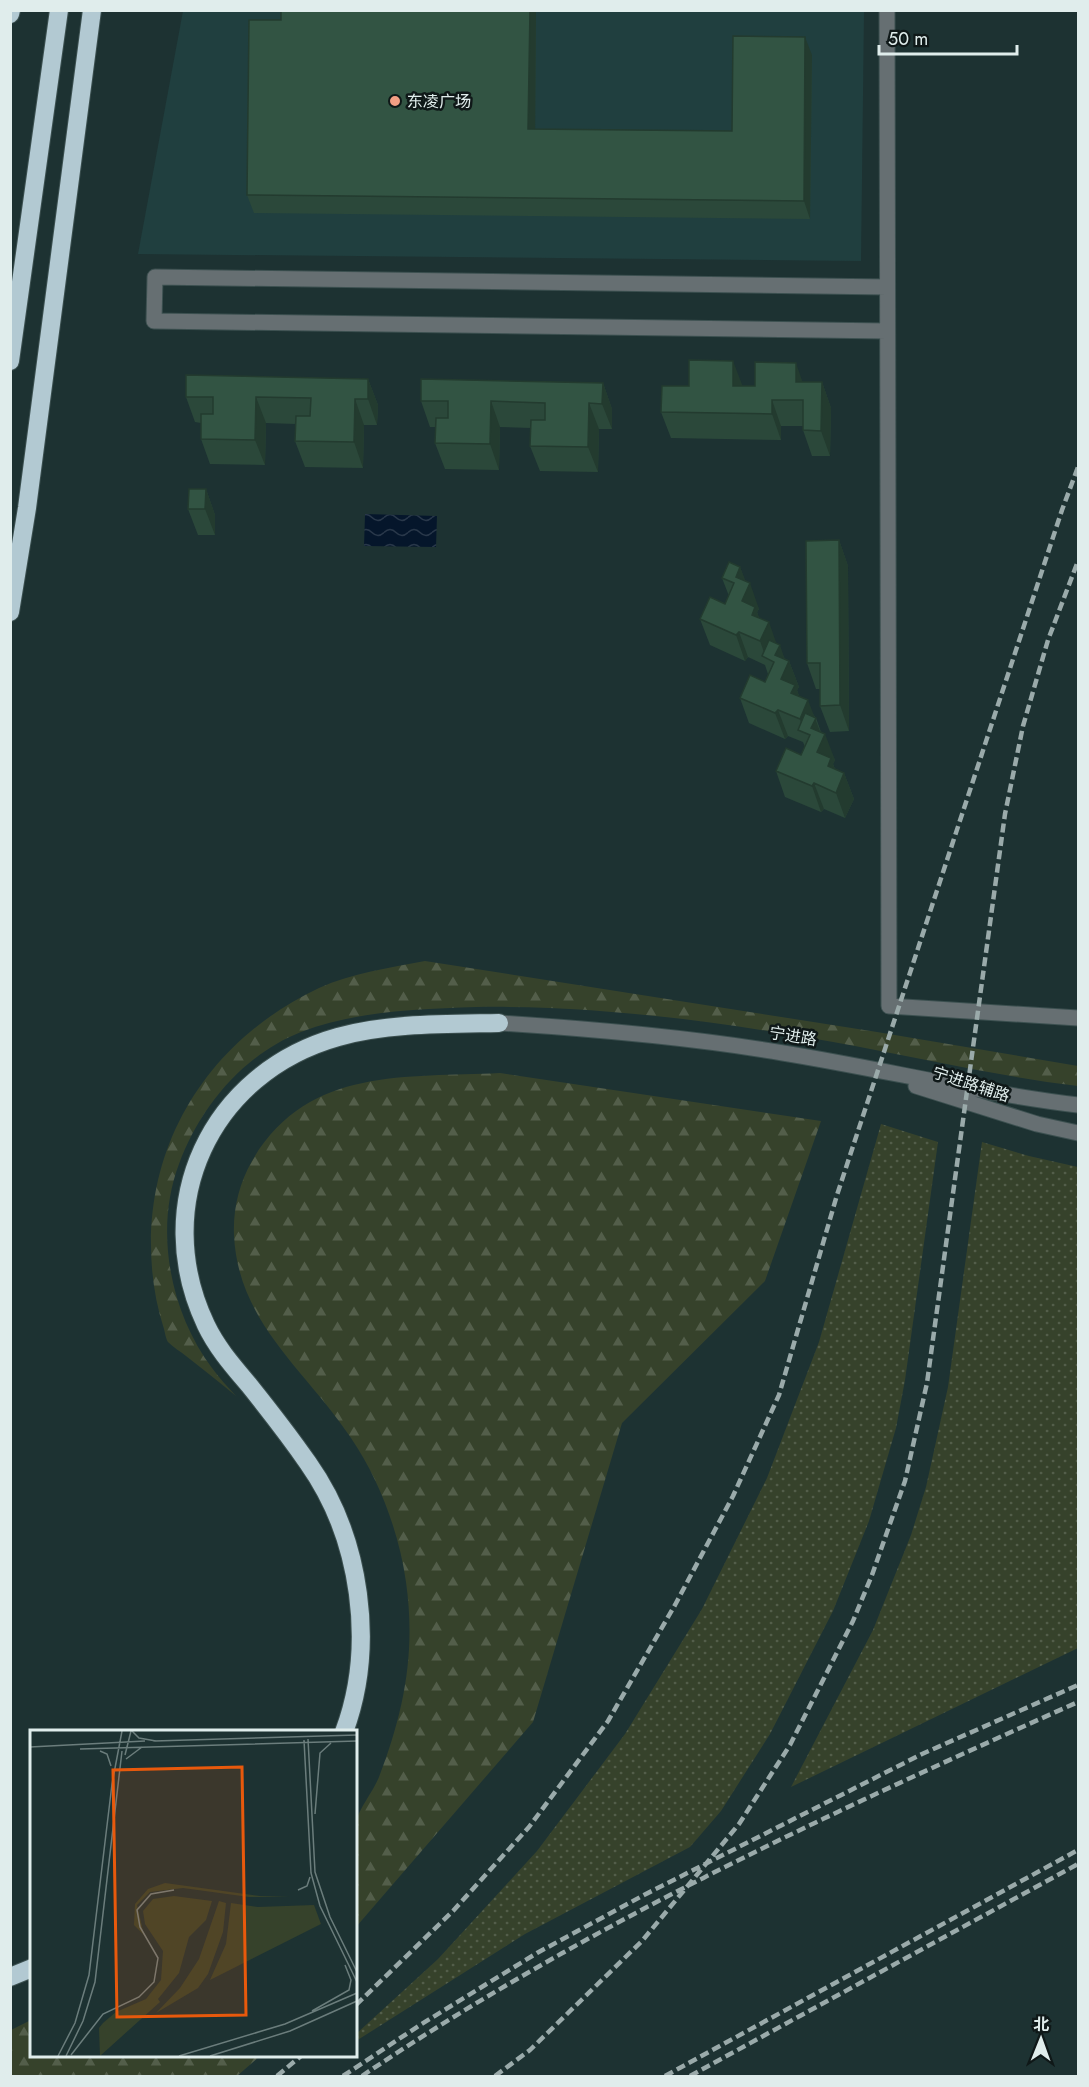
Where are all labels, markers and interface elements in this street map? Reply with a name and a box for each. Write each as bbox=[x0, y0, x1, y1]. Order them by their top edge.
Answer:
scale bar bbox=[879, 18, 1017, 56]
text: 50 m bbox=[888, 26, 928, 52]
place label: 东凌广场 bbox=[407, 90, 471, 113]
marker: 东凌广场 bbox=[388, 94, 402, 108]
street label: 宁进路 bbox=[767, 1021, 819, 1051]
street label: 宁进路辅路 bbox=[929, 1061, 1013, 1107]
inset map bbox=[30, 1730, 357, 2057]
north arrow bbox=[1011, 2009, 1071, 2069]
text: 北 bbox=[1033, 2013, 1049, 2036]

